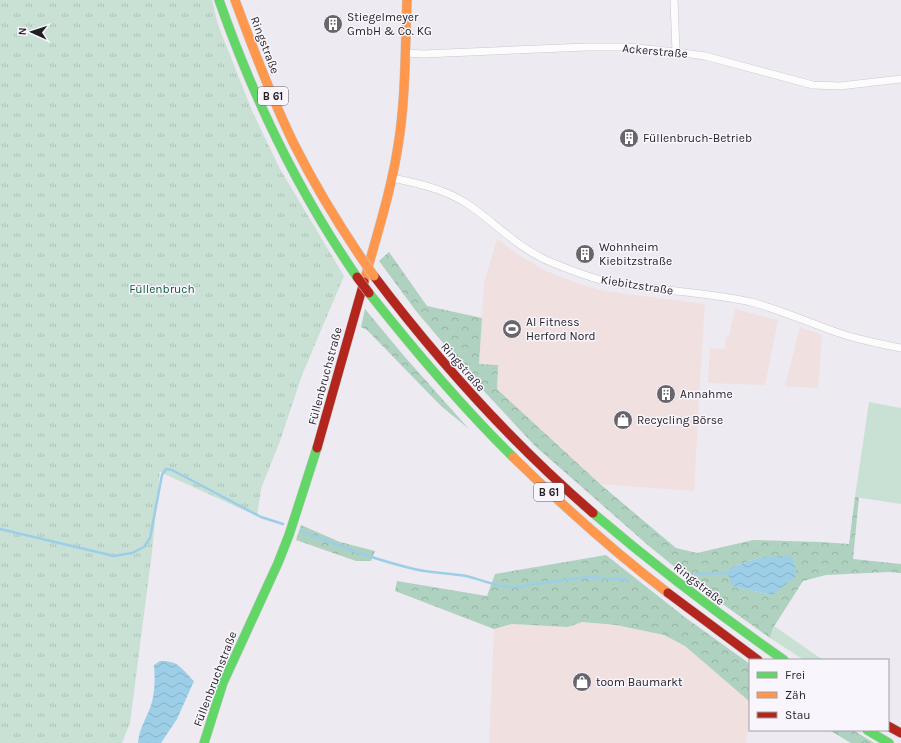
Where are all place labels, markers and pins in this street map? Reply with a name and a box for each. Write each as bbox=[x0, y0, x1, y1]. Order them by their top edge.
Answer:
place label: Stiegelmeyer GmbH & Co. KG bbox=[347, 10, 432, 38]
building icon: Stiegelmeyer GmbH & Co. KG bbox=[322, 13, 344, 35]
building icon: Füllenbruch-Betrieb bbox=[618, 127, 640, 149]
place label: Füllenbruch-Betrieb bbox=[643, 131, 752, 145]
place label: Wohnheim Kiebitzstraße bbox=[599, 240, 672, 268]
building icon: Wohnheim Kiebitzstraße bbox=[574, 243, 596, 265]
place label: AI Fitness Herford Nord bbox=[526, 315, 596, 343]
sports icon: AI Fitness Herford Nord bbox=[501, 318, 523, 340]
building icon: Annahme bbox=[655, 383, 677, 405]
place label: Annahme bbox=[680, 387, 733, 401]
shop icon: Recycling Börse bbox=[612, 409, 634, 431]
place label: Recycling Börse bbox=[637, 413, 723, 427]
shop icon: toom Baumarkt bbox=[571, 671, 593, 693]
place label: toom Baumarkt bbox=[596, 675, 683, 689]

